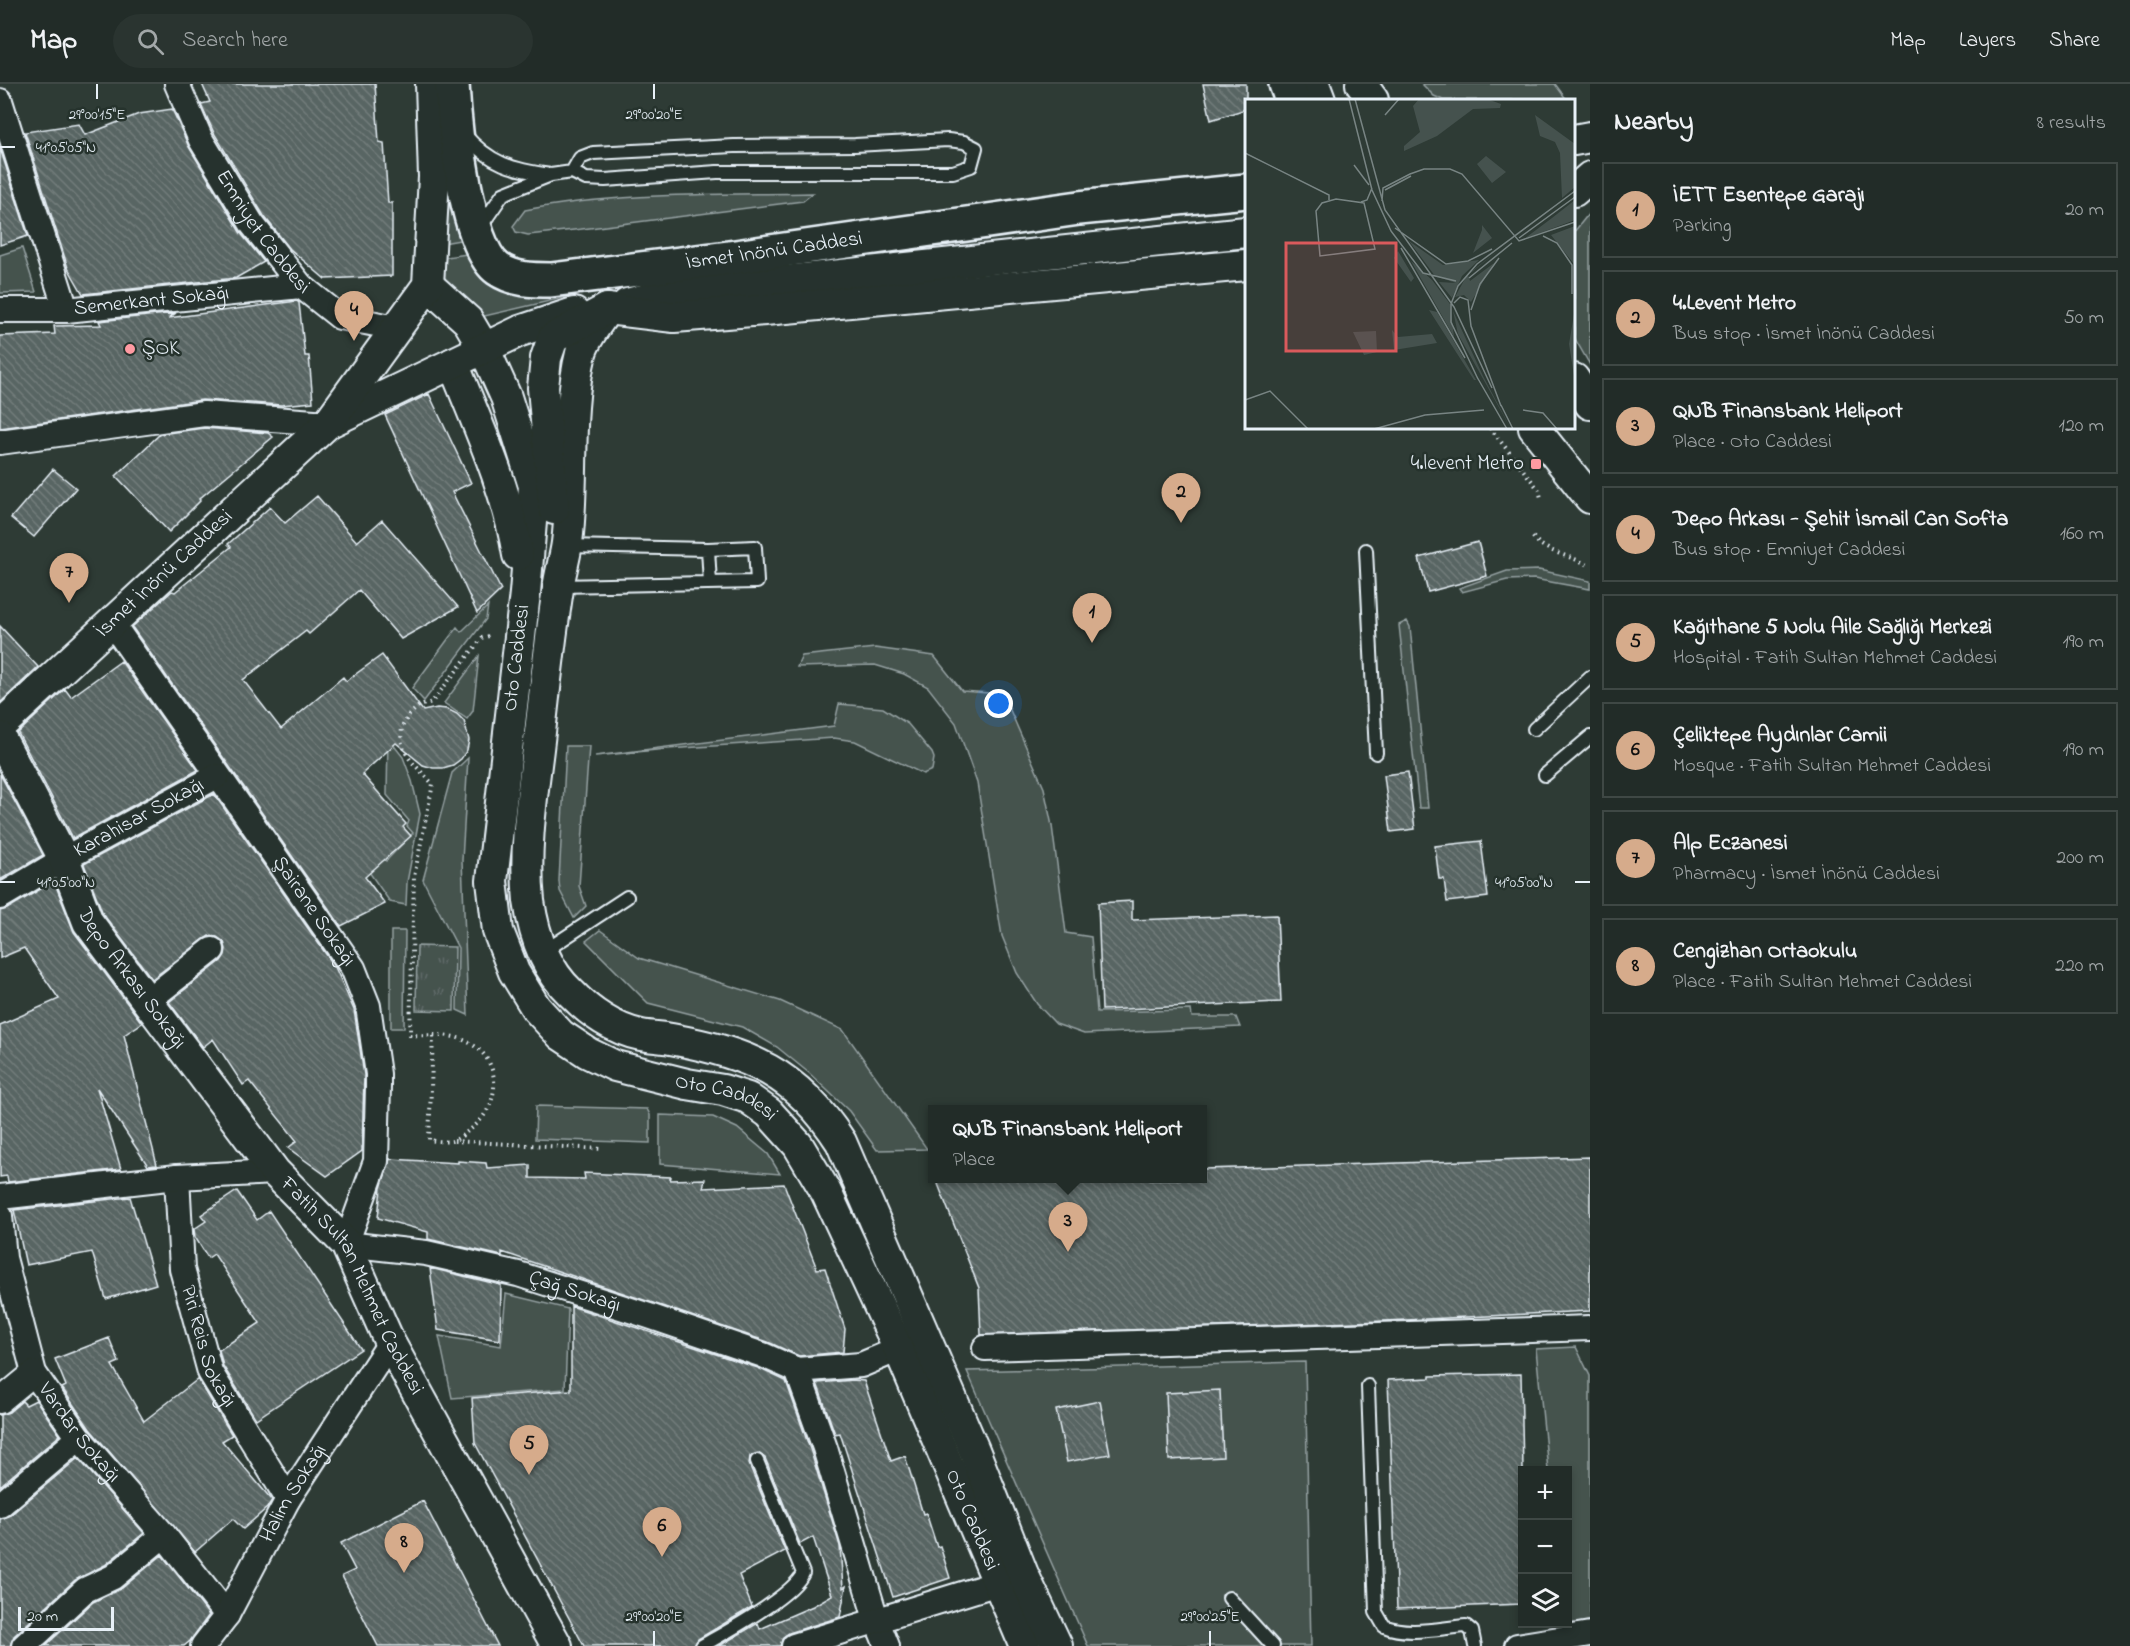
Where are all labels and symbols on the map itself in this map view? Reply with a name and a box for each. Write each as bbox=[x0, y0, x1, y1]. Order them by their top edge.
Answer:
inset map bbox=[1245, 99, 1575, 429]
text: 29°00'15"E bbox=[69, 104, 125, 126]
text: 29°00'20"E bbox=[625, 104, 683, 126]
text: 41°05'05"N bbox=[36, 137, 96, 159]
street label: Emniyet Caddesi bbox=[208, 164, 316, 302]
street label: İsmet İnönü Caddesi bbox=[684, 224, 864, 278]
street label: Semerkant Sokağı bbox=[72, 278, 231, 324]
pin: 4 bbox=[334, 292, 374, 341]
place label: ŞOK bbox=[142, 334, 180, 364]
marker: ŞOK bbox=[123, 342, 137, 356]
place label: 4.levent Metro bbox=[1411, 449, 1524, 479]
marker: 4.levent Metro bbox=[1529, 457, 1543, 471]
pin: 2 bbox=[1162, 474, 1200, 523]
street label: İsmet İnönü Caddesi bbox=[89, 503, 240, 645]
pin: 7 bbox=[50, 554, 88, 603]
pin: 1 bbox=[1072, 594, 1112, 643]
street label: Oto Caddesi bbox=[496, 603, 538, 713]
your location bbox=[984, 689, 1013, 718]
street label: Karahisar Sokağı bbox=[69, 771, 210, 866]
street label: Şairane Sokağı bbox=[264, 850, 363, 973]
text: 41°05'00"N bbox=[37, 872, 95, 894]
text: 41°05'00"N bbox=[1495, 872, 1553, 894]
street label: Depo Arkası Sokağı bbox=[69, 903, 193, 1056]
street label: Oto Caddesi bbox=[672, 1066, 785, 1128]
street label: Fatih Sultan Mehmet Caddesi bbox=[272, 1170, 431, 1401]
pin: 3 bbox=[1048, 1202, 1088, 1252]
street label: Çağ Sokağı bbox=[525, 1263, 624, 1322]
street label: Piri Reis Sokağı bbox=[172, 1282, 243, 1413]
street label: Vardar Sokağı bbox=[30, 1376, 127, 1490]
pin: 5 bbox=[510, 1426, 548, 1475]
street label: Halim Sokağı bbox=[253, 1438, 335, 1548]
street label: Oto Caddesi bbox=[937, 1465, 1006, 1575]
pin: 6 bbox=[642, 1508, 682, 1557]
pin: 8 bbox=[384, 1524, 424, 1573]
scale bar bbox=[18, 1604, 114, 1632]
text: 29°00'20"E bbox=[625, 1606, 683, 1628]
text: 29°00'25"E bbox=[1180, 1606, 1240, 1628]

